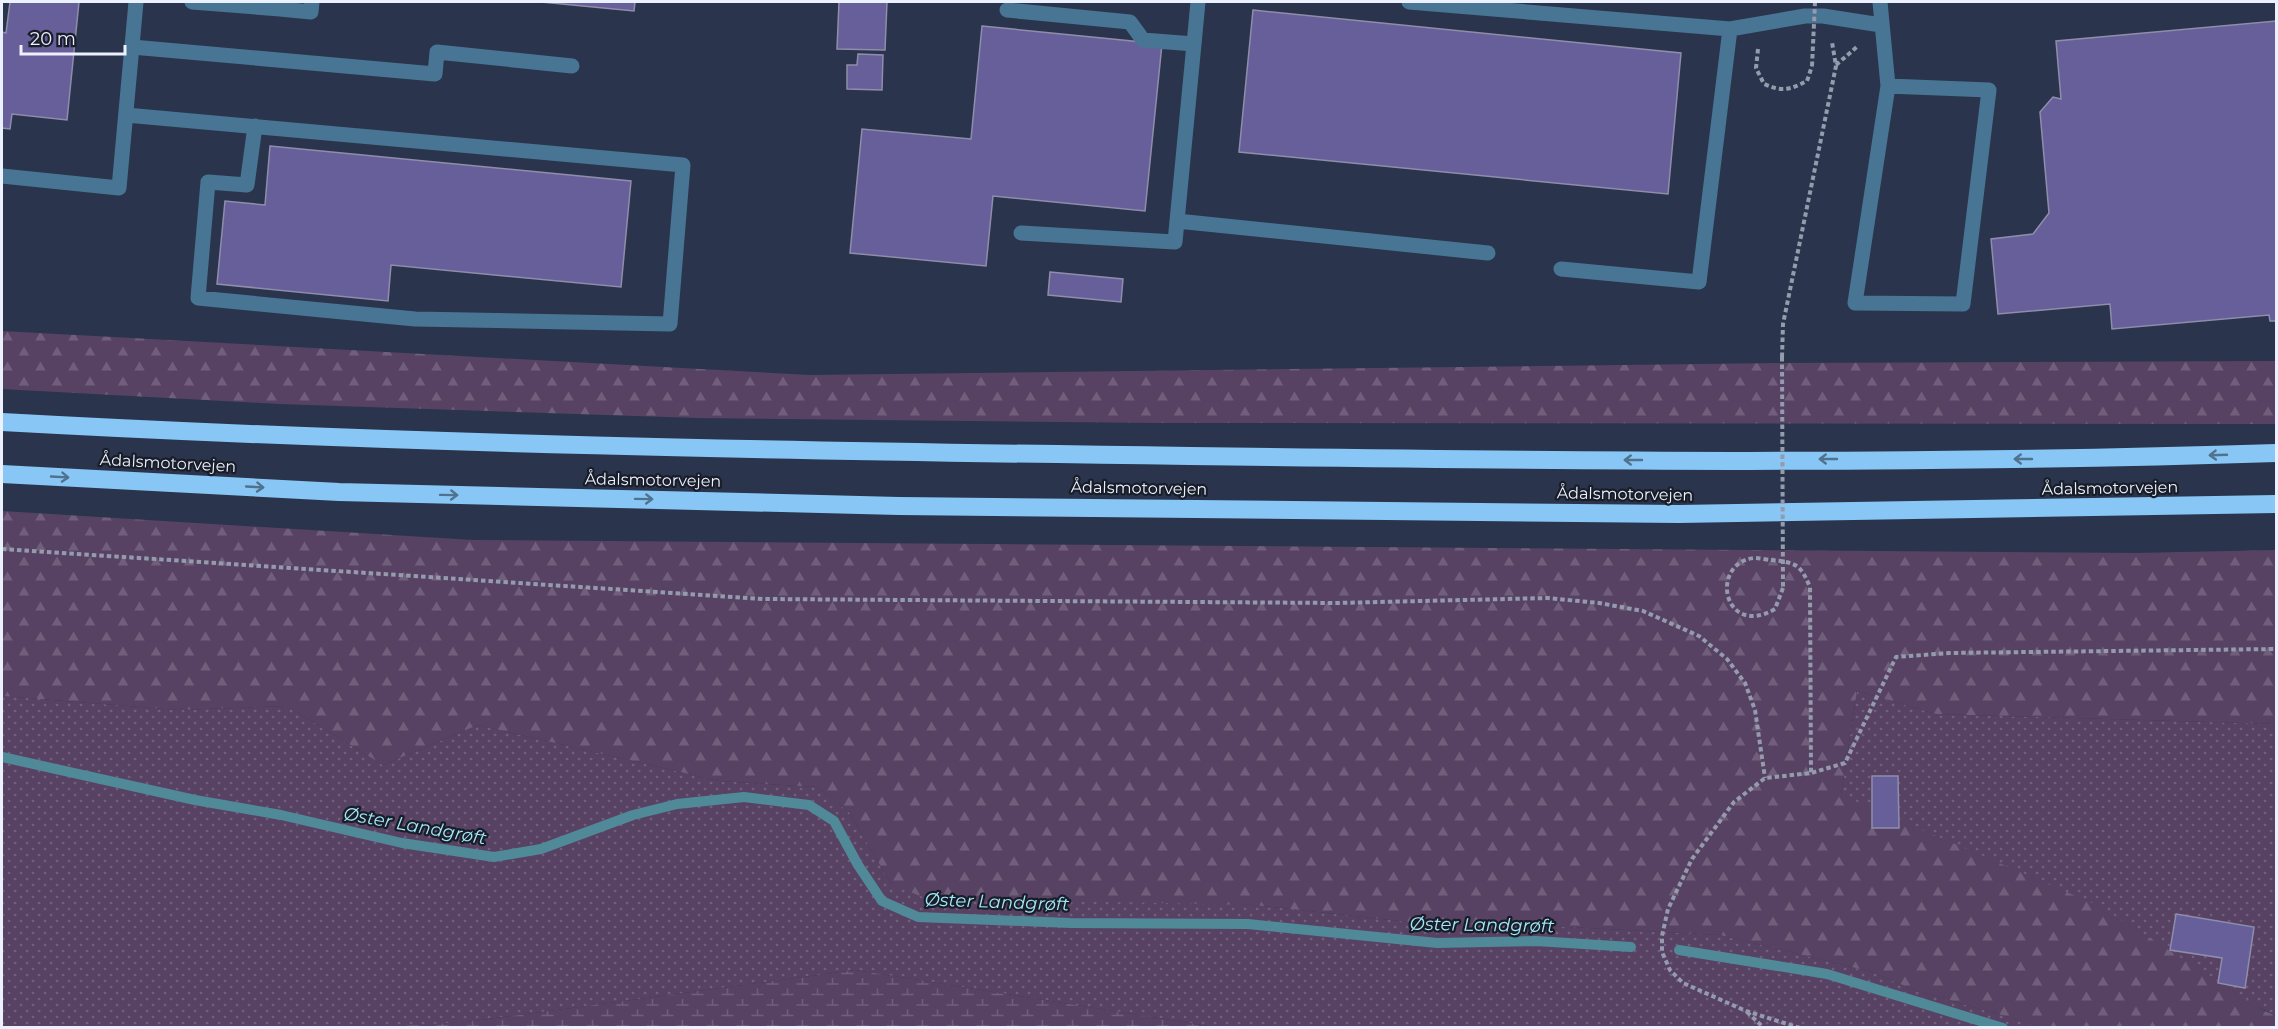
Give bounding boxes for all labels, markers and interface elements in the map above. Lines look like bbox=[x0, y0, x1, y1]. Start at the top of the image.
scale bar bbox=[21, 18, 124, 56]
text: 20 m bbox=[30, 28, 76, 50]
street label: Ådalsmotorvejen bbox=[99, 449, 237, 476]
one-way arrow bbox=[2209, 449, 2229, 460]
one-way arrow bbox=[1819, 453, 1839, 465]
one-way arrow bbox=[2014, 453, 2034, 465]
one-way arrow bbox=[1624, 454, 1644, 466]
street label: Ådalsmotorvejen bbox=[585, 468, 721, 491]
one-way arrow bbox=[49, 472, 69, 483]
street label: Ådalsmotorvejen bbox=[1071, 476, 1207, 499]
street label: Ådalsmotorvejen bbox=[2042, 476, 2178, 499]
one-way arrow bbox=[244, 482, 264, 493]
street label: Ådalsmotorvejen bbox=[1557, 482, 1693, 505]
one-way arrow bbox=[439, 489, 459, 500]
one-way arrow bbox=[634, 494, 654, 505]
water label: Øster Landgrøft bbox=[342, 803, 489, 850]
water label: Øster Landgrøft bbox=[924, 888, 1070, 916]
water label: Øster Landgrøft bbox=[1409, 913, 1555, 937]

